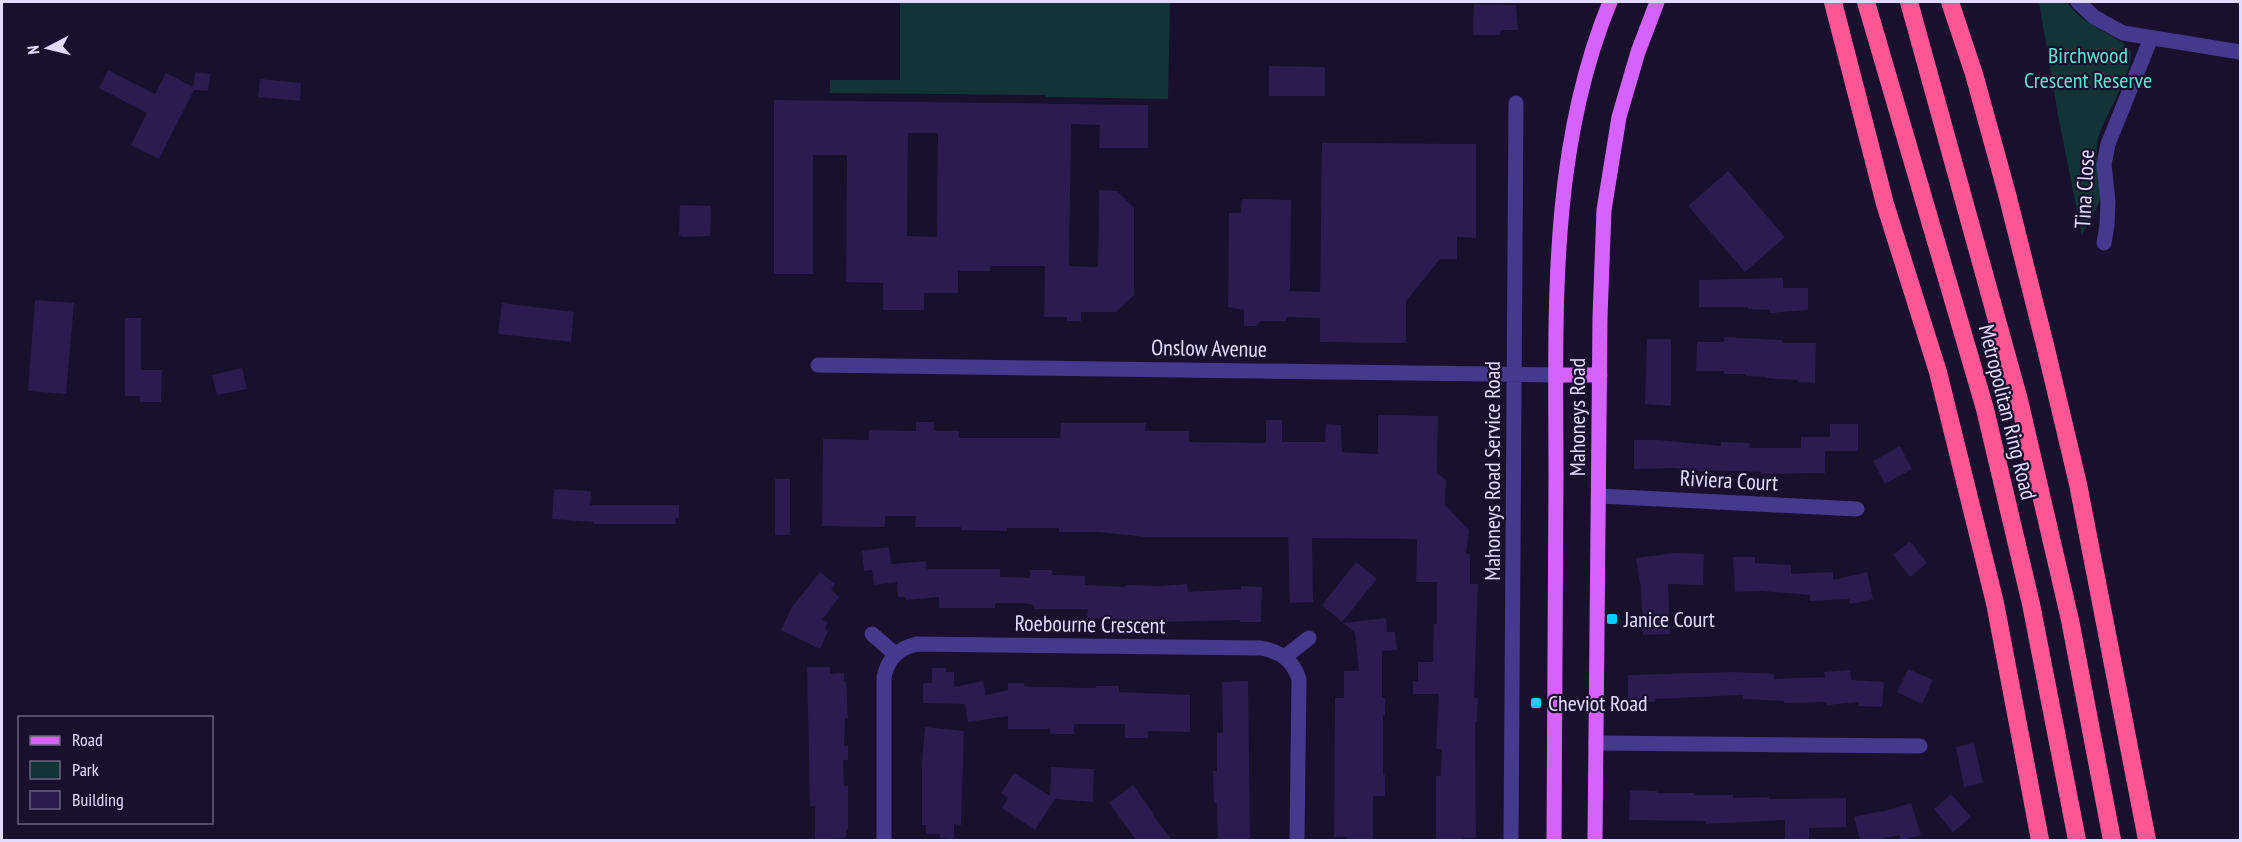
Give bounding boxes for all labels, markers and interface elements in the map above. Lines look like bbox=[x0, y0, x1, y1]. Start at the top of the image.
north arrow bbox=[18, 18, 78, 78]
park label: Birchwood Crescent Reserve bbox=[2024, 41, 2152, 94]
text: N bbox=[23, 44, 44, 55]
street label: Tina Close bbox=[2068, 149, 2100, 229]
street label: Metropolitan Ring Road bbox=[1973, 322, 2043, 502]
street label: Onslow Avenue bbox=[1151, 333, 1267, 363]
street label: Mahoneys Road bbox=[1563, 358, 1591, 476]
street label: Mahoneys Road Service Road bbox=[1478, 361, 1506, 581]
street label: Riviera Court bbox=[1679, 463, 1779, 497]
place label: Janice Court bbox=[1623, 605, 1715, 633]
street label: Roebourne Crescent bbox=[1014, 609, 1166, 639]
marker: Janice Court bbox=[1605, 612, 1619, 626]
place label: Cheviot Road bbox=[1548, 689, 1648, 717]
marker: Cheviot Road bbox=[1529, 696, 1543, 710]
legend bbox=[18, 716, 213, 824]
text: Road bbox=[72, 728, 103, 751]
text: Park bbox=[72, 758, 99, 781]
text: Building bbox=[72, 788, 124, 811]

